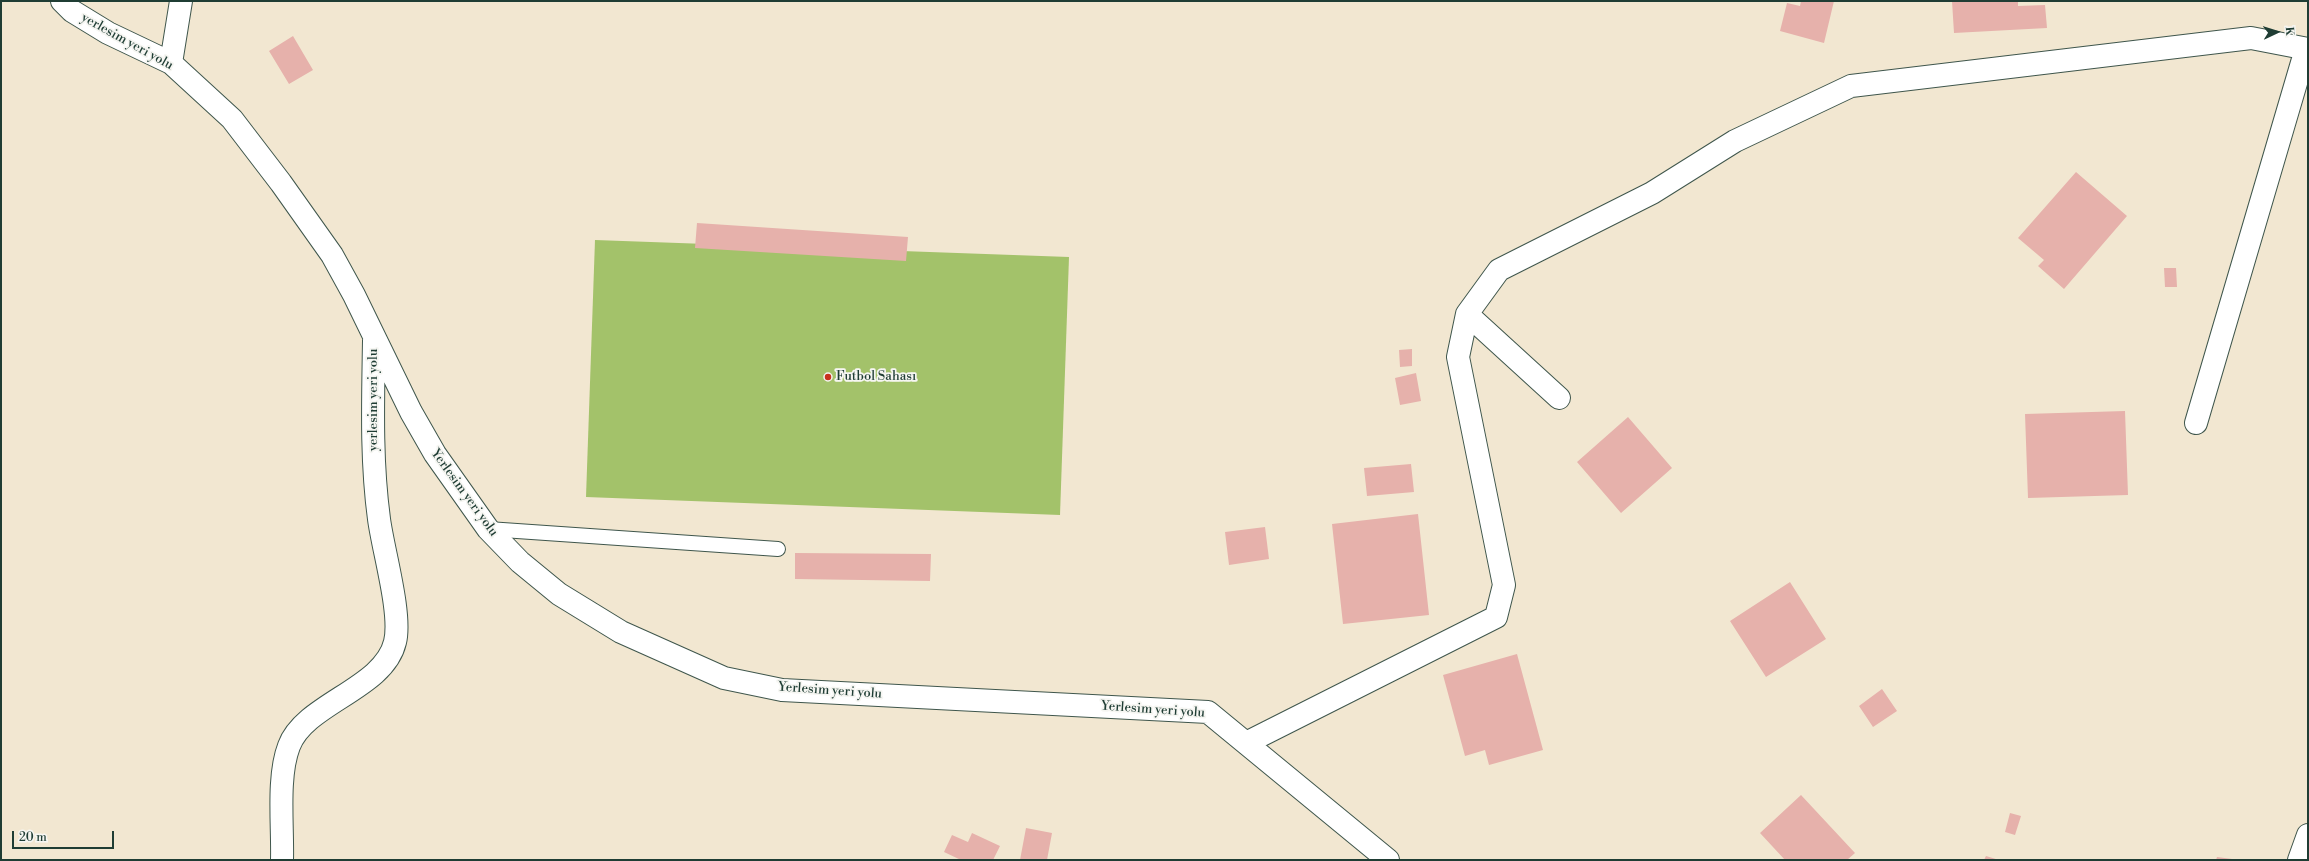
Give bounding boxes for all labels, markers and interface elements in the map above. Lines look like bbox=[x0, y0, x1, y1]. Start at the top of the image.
street label: yerlesim yeri yolu bbox=[78, 10, 176, 74]
north arrow bbox=[2257, 12, 2297, 52]
text: K bbox=[2282, 26, 2296, 36]
street label: yerlesim yeri yolu bbox=[366, 349, 382, 451]
place label: Futbol Sahası bbox=[836, 369, 916, 385]
marker: Futbol Sahası bbox=[823, 372, 833, 382]
street label: Yerlesim yeri yolu bbox=[427, 446, 501, 540]
street label: Yerlesim yeri yolu bbox=[777, 680, 883, 702]
street label: Yerlesim yeri yolu bbox=[1100, 699, 1206, 721]
scale bar bbox=[14, 823, 116, 849]
text: 20 m bbox=[19, 830, 47, 845]

